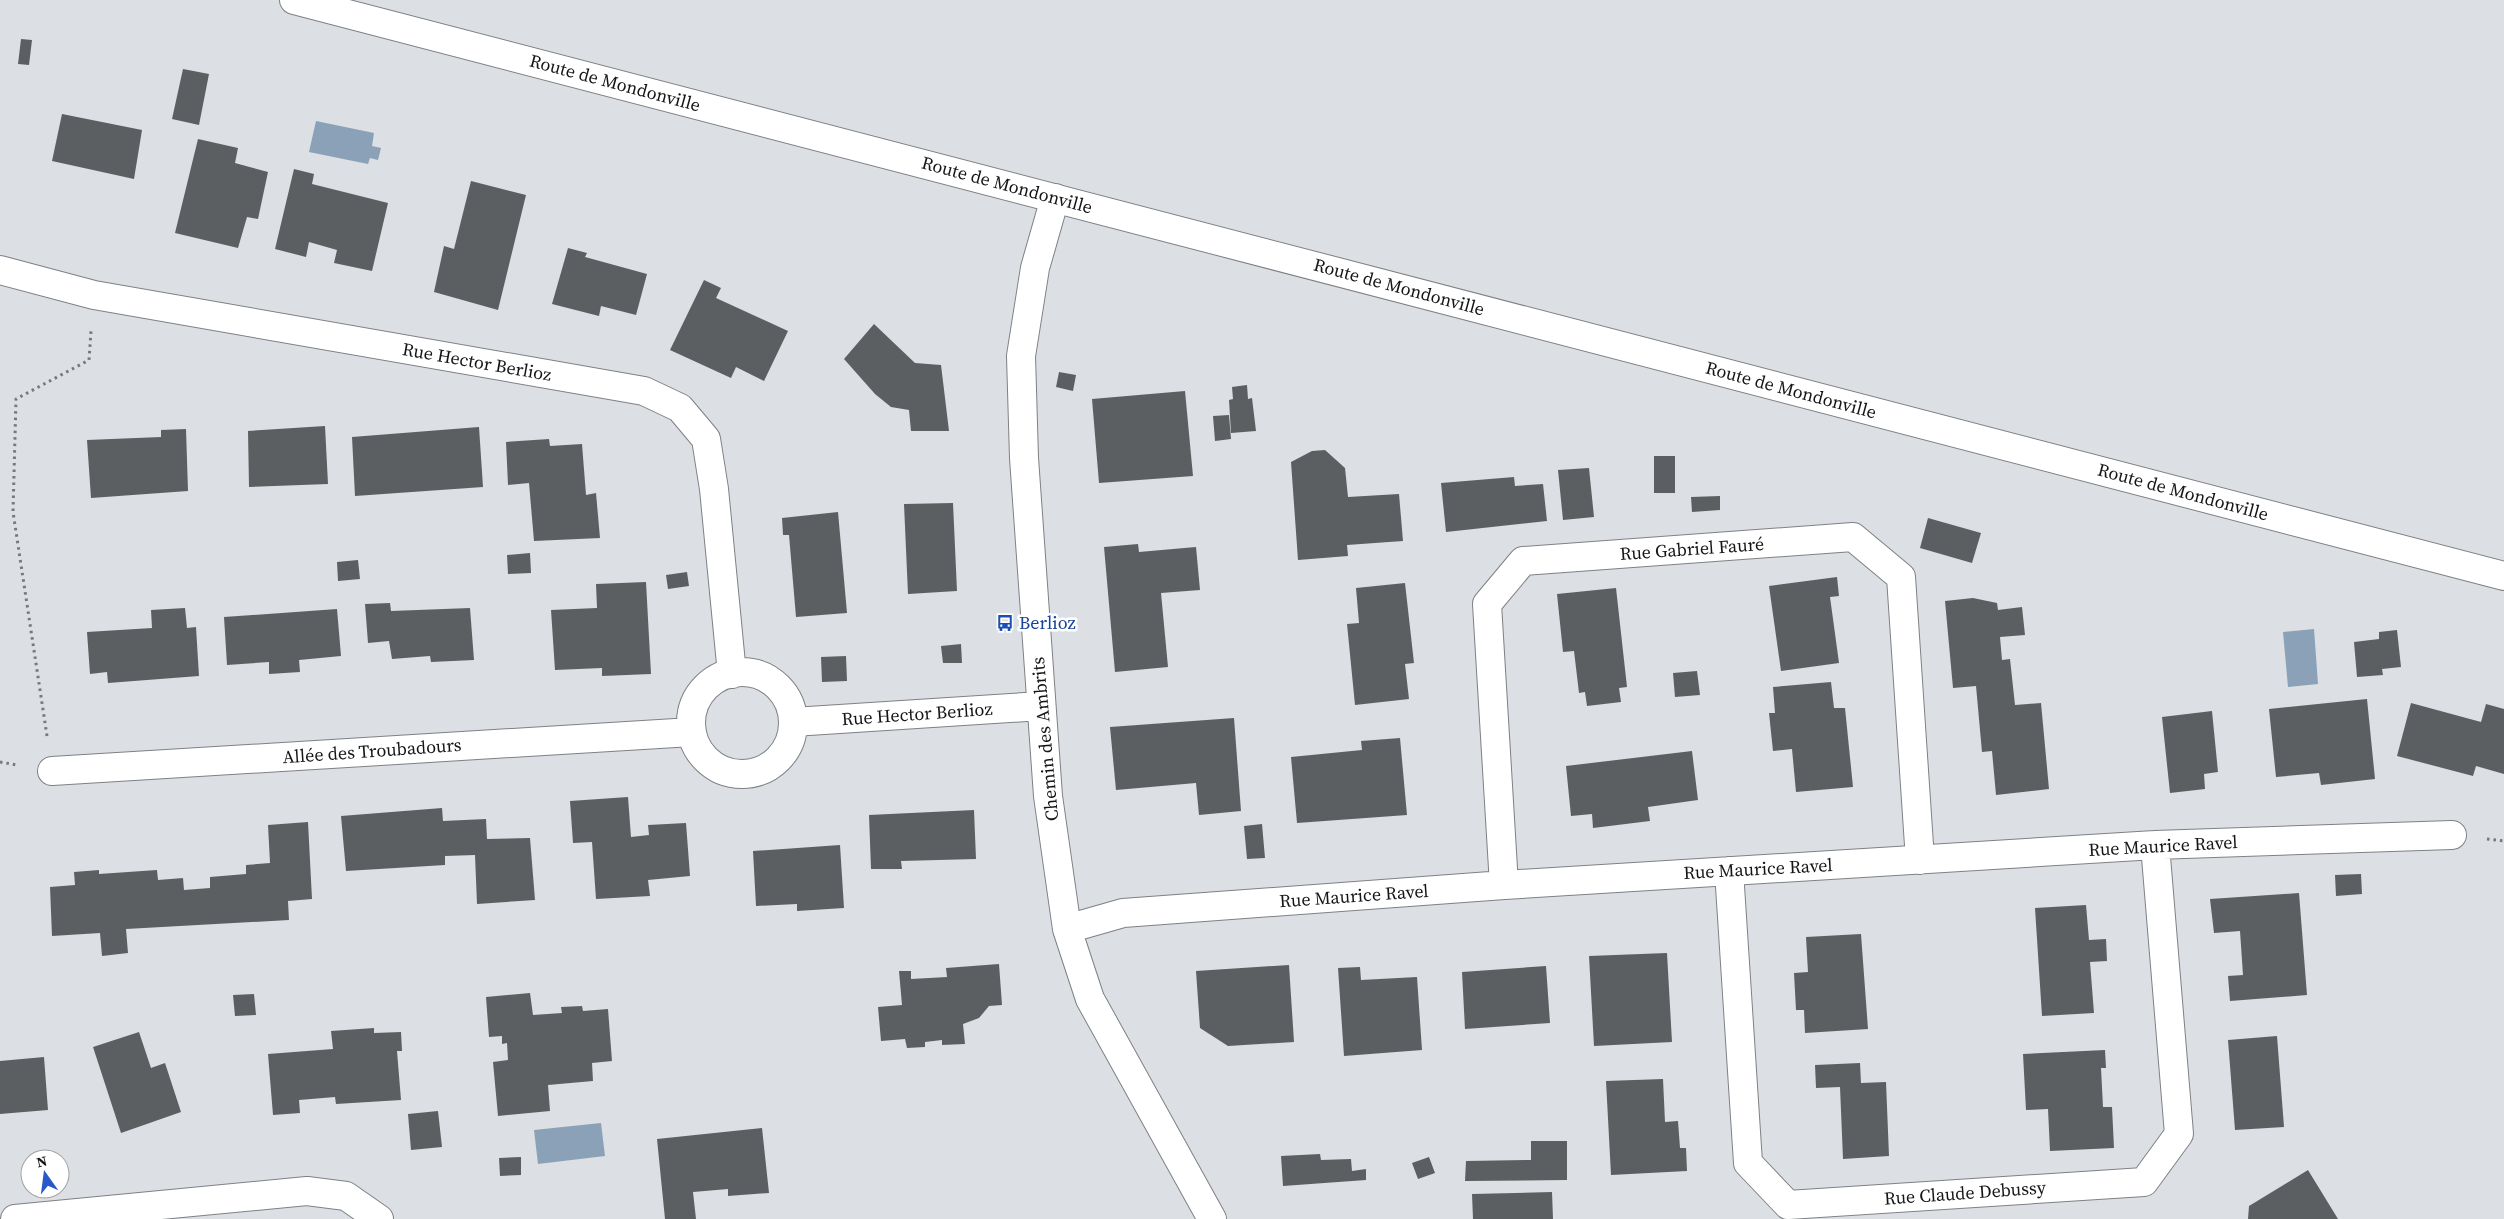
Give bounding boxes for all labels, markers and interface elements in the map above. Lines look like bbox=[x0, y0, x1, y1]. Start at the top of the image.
street label: Route de Mondonville bbox=[527, 48, 703, 117]
street label: Route de Mondonville bbox=[919, 150, 1095, 219]
street label: Route de Mondonville bbox=[1311, 252, 1487, 321]
street label: Rue Hector Berlioz bbox=[400, 336, 554, 387]
street label: Route de Mondonville bbox=[1703, 355, 1879, 424]
street label: Route de Mondonville bbox=[2095, 457, 2271, 526]
street label: Rue Gabriel Fauré bbox=[1619, 531, 1765, 566]
place label: Berlioz bbox=[1019, 610, 1076, 635]
bus stop icon: Berlioz bbox=[995, 613, 1015, 633]
street label: Chemin des Ambrits bbox=[1025, 656, 1064, 822]
street label: Rue Hector Berlioz bbox=[841, 696, 993, 731]
street label: Allée des Troubadours bbox=[282, 732, 463, 769]
street label: Rue Maurice Ravel bbox=[2088, 829, 2238, 862]
street label: Rue Maurice Ravel bbox=[1683, 852, 1833, 885]
street label: Rue Maurice Ravel bbox=[1279, 878, 1429, 913]
north arrow bbox=[20, 1149, 70, 1199]
text: N bbox=[34, 1150, 49, 1172]
street label: Rue Claude Debussy bbox=[1883, 1174, 2047, 1211]

